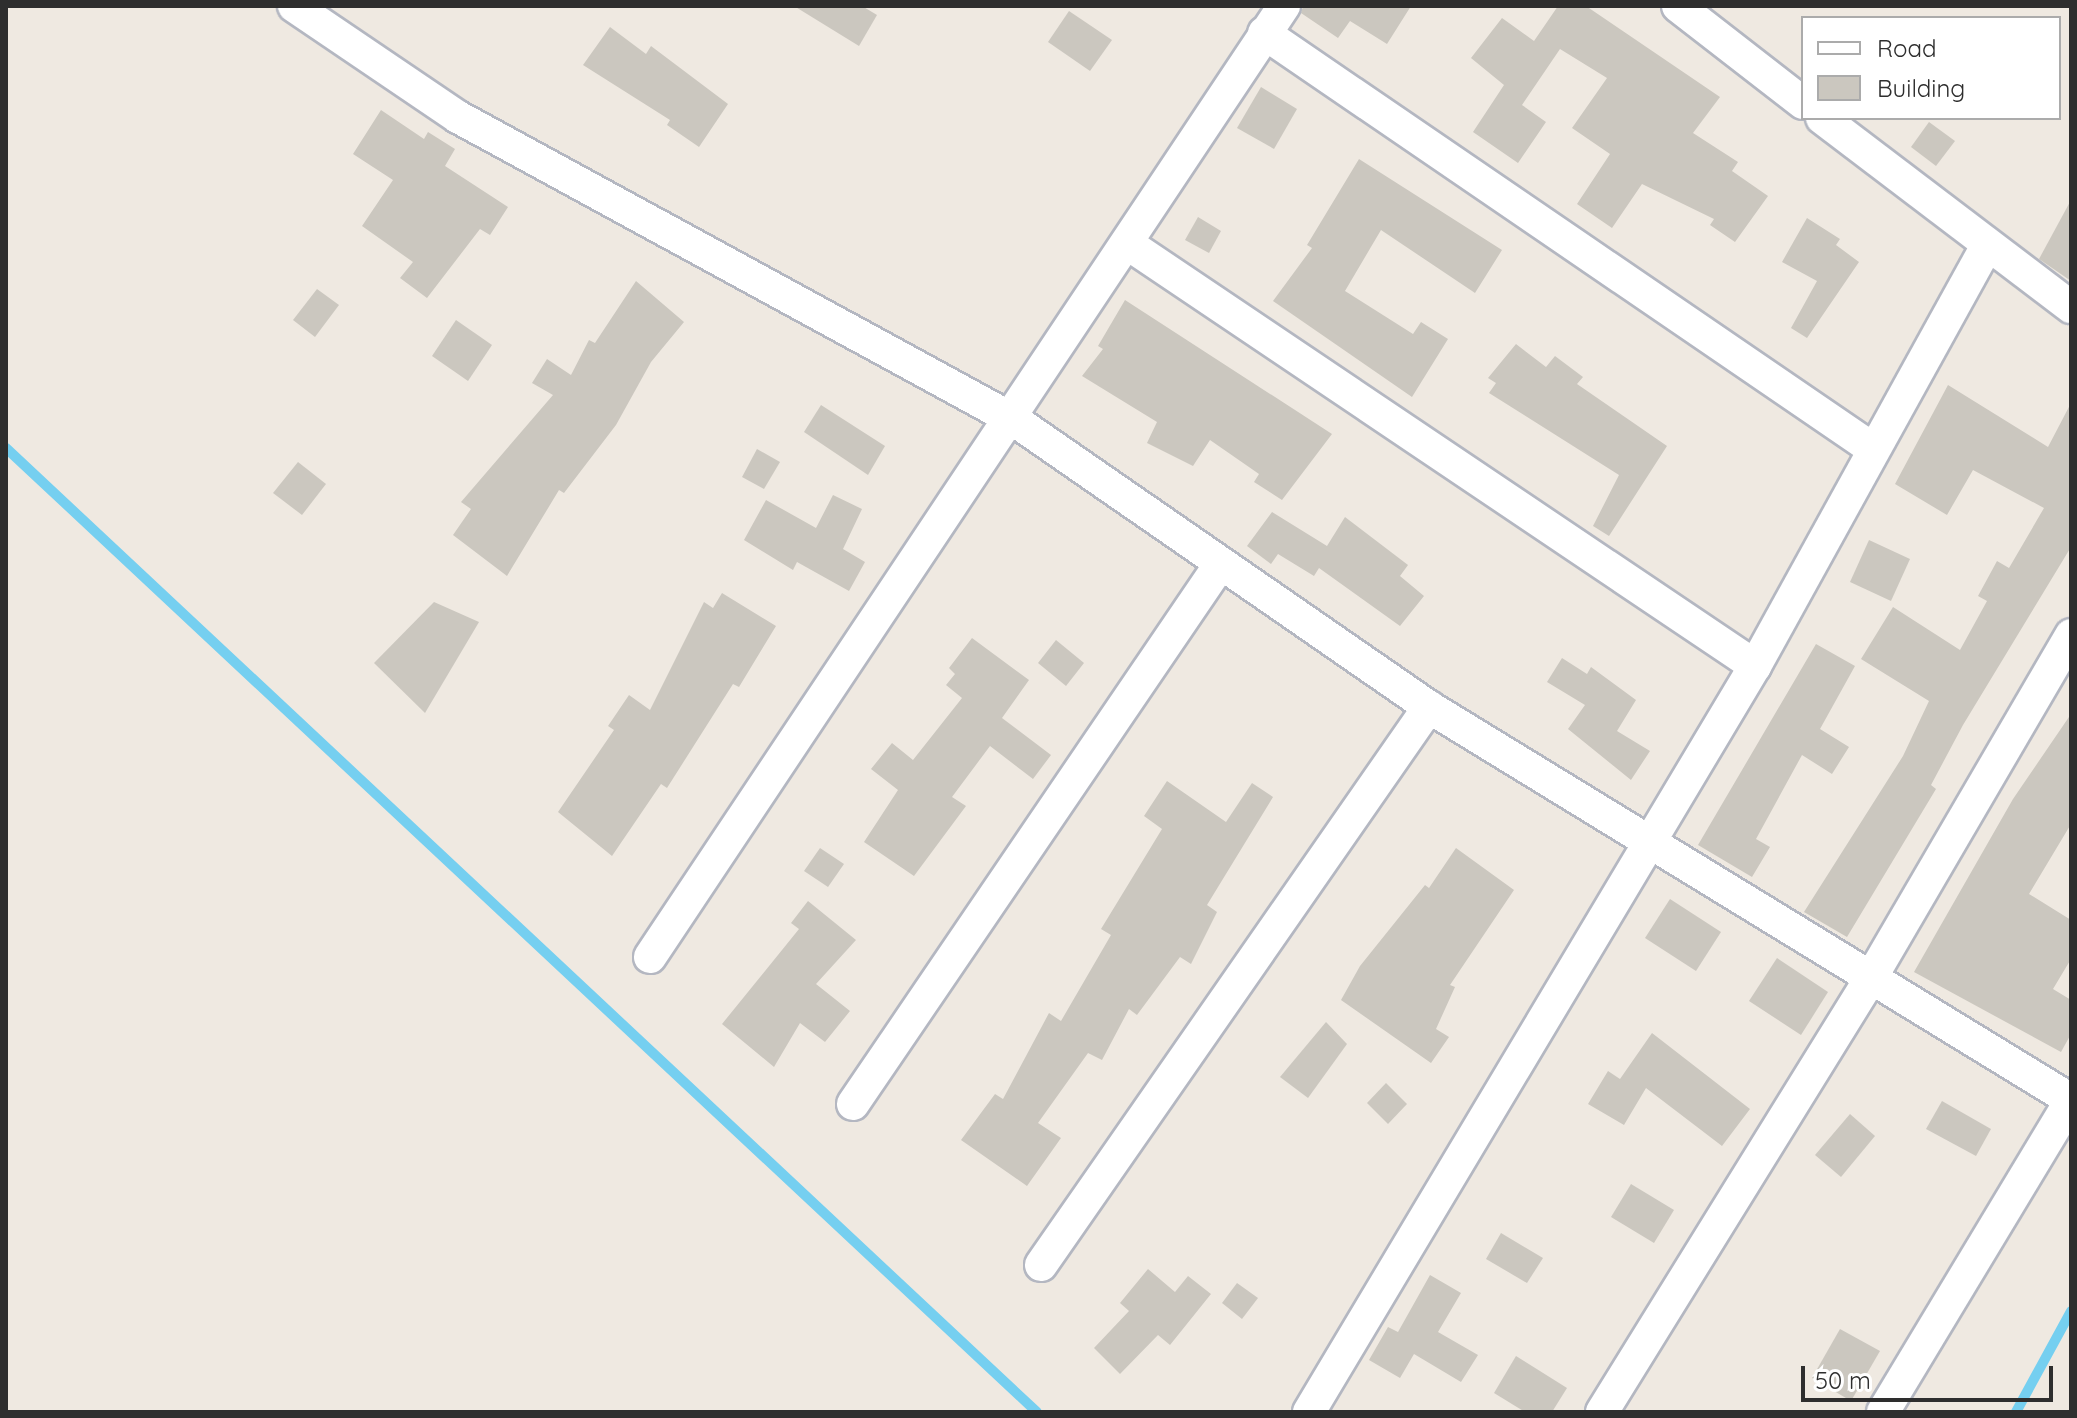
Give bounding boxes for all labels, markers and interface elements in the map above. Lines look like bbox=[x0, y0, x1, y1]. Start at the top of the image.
legend bbox=[1801, 16, 2061, 120]
text: Road bbox=[1877, 33, 1937, 63]
text: Building bbox=[1877, 73, 1965, 103]
scale bar bbox=[1805, 1350, 2057, 1400]
text: 50 m bbox=[1815, 1365, 1871, 1395]

